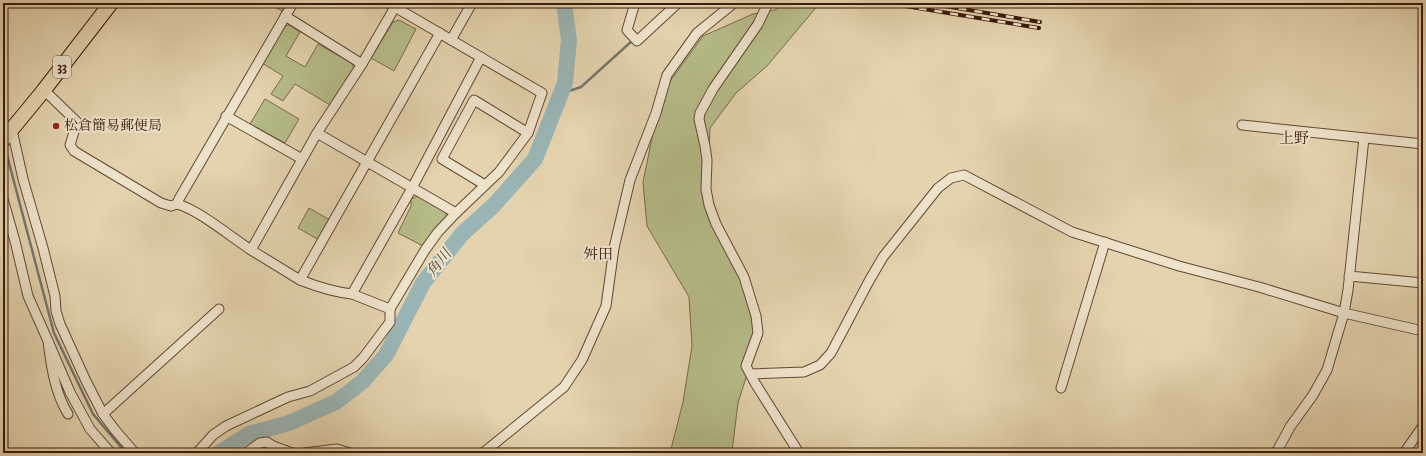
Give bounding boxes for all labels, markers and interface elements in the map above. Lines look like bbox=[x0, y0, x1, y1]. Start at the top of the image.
road number: 33 bbox=[53, 56, 71, 78]
place label: 松倉簡易郵便局 bbox=[64, 117, 162, 135]
marker: 松倉簡易郵便局 bbox=[51, 121, 61, 131]
district label: 上野 bbox=[1279, 129, 1309, 148]
water label: 角川 bbox=[422, 244, 457, 281]
district label: 舛田 bbox=[583, 245, 613, 264]

